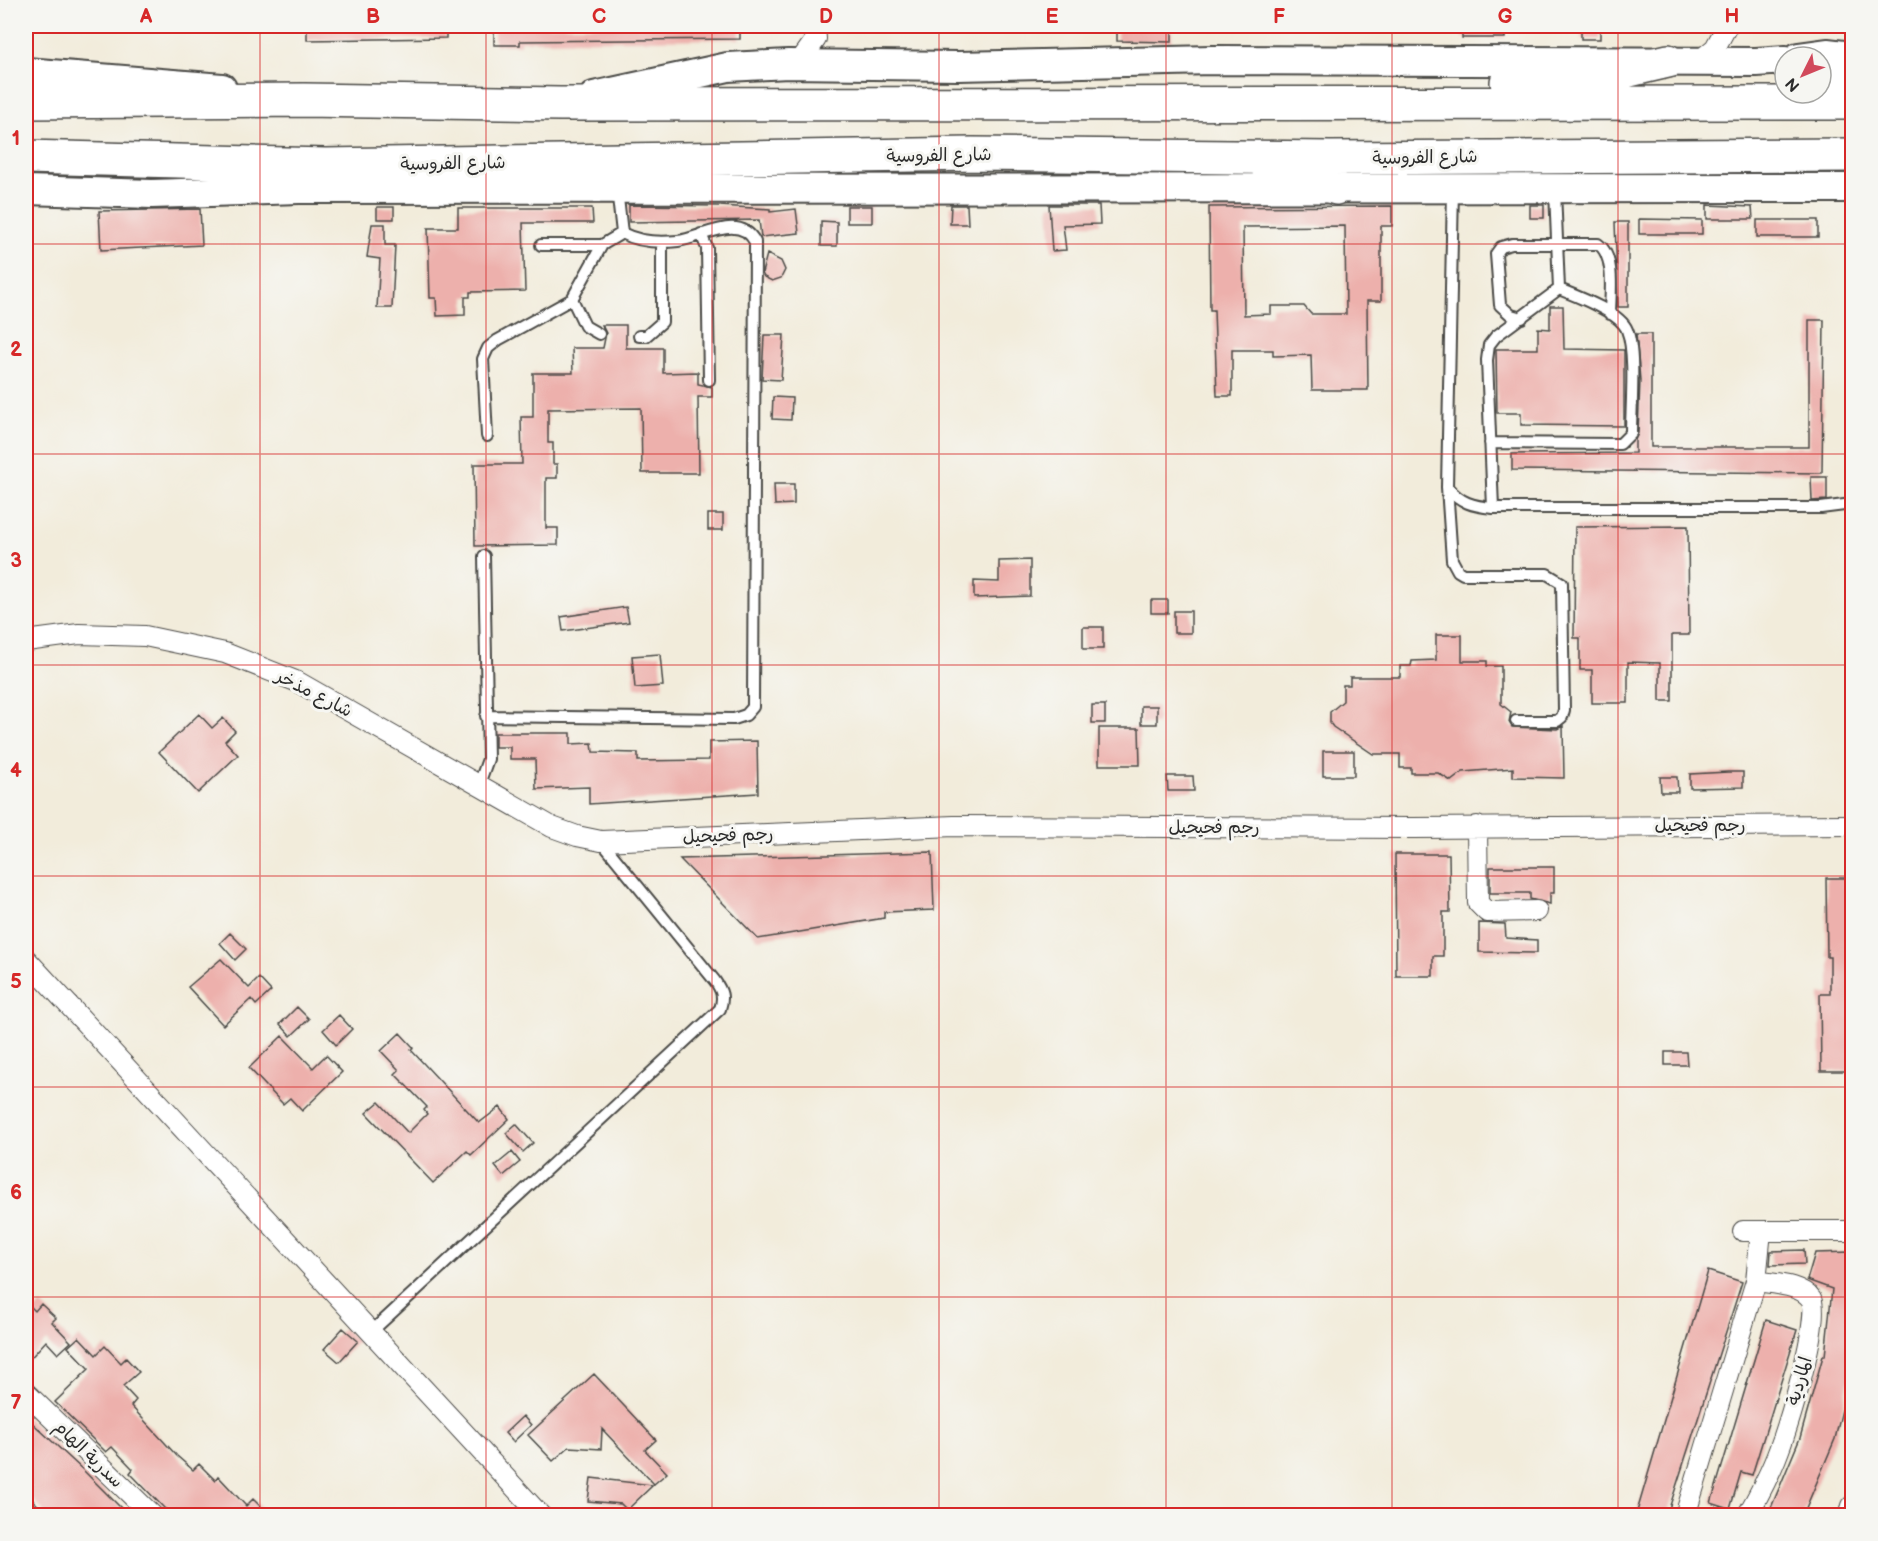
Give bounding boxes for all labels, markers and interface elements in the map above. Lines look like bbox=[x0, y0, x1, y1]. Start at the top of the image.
text: A bbox=[139, 5, 153, 29]
text: B bbox=[366, 5, 380, 29]
text: C bbox=[592, 5, 606, 29]
text: D bbox=[819, 5, 833, 29]
text: E bbox=[1046, 5, 1059, 29]
text: F bbox=[1273, 5, 1285, 29]
text: G bbox=[1498, 5, 1513, 29]
text: H bbox=[1725, 5, 1739, 29]
north arrow bbox=[1773, 45, 1833, 105]
text: N bbox=[1782, 73, 1804, 95]
text: 1 bbox=[12, 127, 20, 151]
street label: شارع الفروسية bbox=[886, 144, 992, 168]
street label: شارع الفروسية bbox=[1372, 146, 1478, 170]
street label: شارع الفروسية bbox=[400, 152, 506, 176]
text: 2 bbox=[10, 338, 22, 362]
text: 3 bbox=[10, 549, 22, 573]
street label: شارع مذخر bbox=[270, 664, 356, 723]
text: 4 bbox=[10, 759, 22, 783]
street label: رجم فحيحيل bbox=[1654, 815, 1746, 839]
street label: رجم فحيحيل bbox=[1168, 817, 1260, 841]
street label: رجم فحيحيل bbox=[682, 823, 774, 851]
text: 5 bbox=[10, 970, 22, 994]
text: 6 bbox=[10, 1181, 22, 1205]
street label: الماردية bbox=[1783, 1354, 1816, 1408]
text: 7 bbox=[10, 1391, 22, 1415]
street label: سدرية الهام bbox=[48, 1416, 128, 1495]

